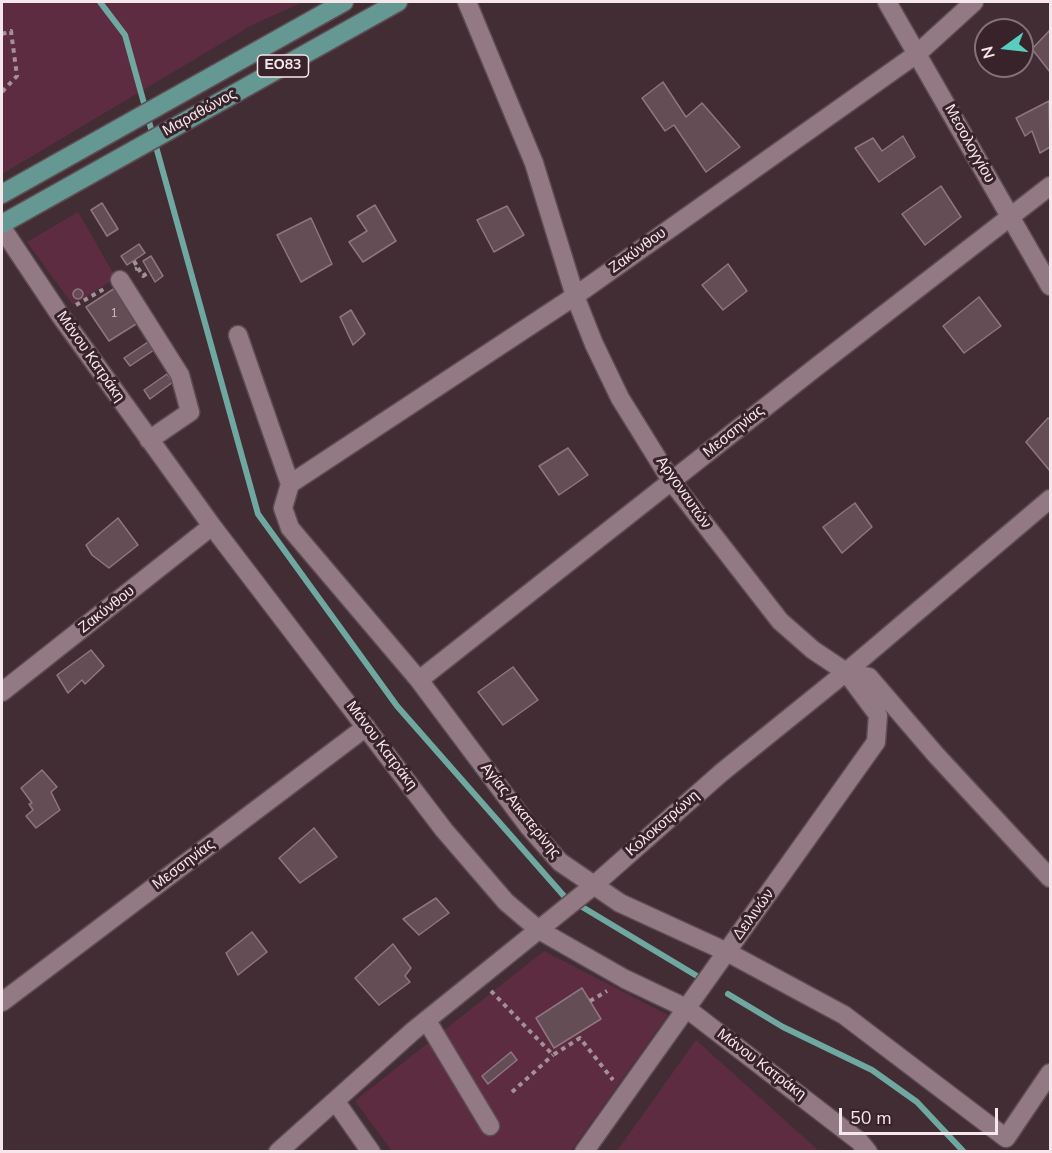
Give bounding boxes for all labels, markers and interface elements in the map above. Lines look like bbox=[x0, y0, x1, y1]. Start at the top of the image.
north arrow bbox=[974, 18, 1034, 78]
text: N bbox=[976, 44, 1001, 61]
road number: ΕΟ83 bbox=[258, 55, 308, 77]
street label: Μαραθώνος bbox=[160, 85, 240, 141]
street label: Μεσολογγίου bbox=[940, 102, 998, 186]
street label: Ζακύνθου bbox=[606, 224, 670, 278]
house number: 1 bbox=[110, 307, 118, 321]
street label: Μάνου Κατράκη bbox=[52, 308, 128, 406]
street label: Μεσσηνίας bbox=[700, 402, 768, 462]
street label: Αργοναυτών bbox=[652, 454, 714, 532]
street label: Ζακύνθου bbox=[75, 583, 139, 637]
street label: Μάνου Κατράκη bbox=[342, 698, 420, 794]
street label: Αγίας Αικατερίνης bbox=[476, 760, 564, 862]
street label: Κολοκοτρώνη bbox=[623, 787, 703, 861]
street label: Μεσσηνίας bbox=[150, 836, 218, 894]
street label: Δειλινών bbox=[730, 886, 778, 944]
street label: Μάνου Κατράκη bbox=[713, 1026, 809, 1104]
scale bar bbox=[842, 1096, 1001, 1134]
text: 50 m bbox=[850, 1106, 892, 1130]

